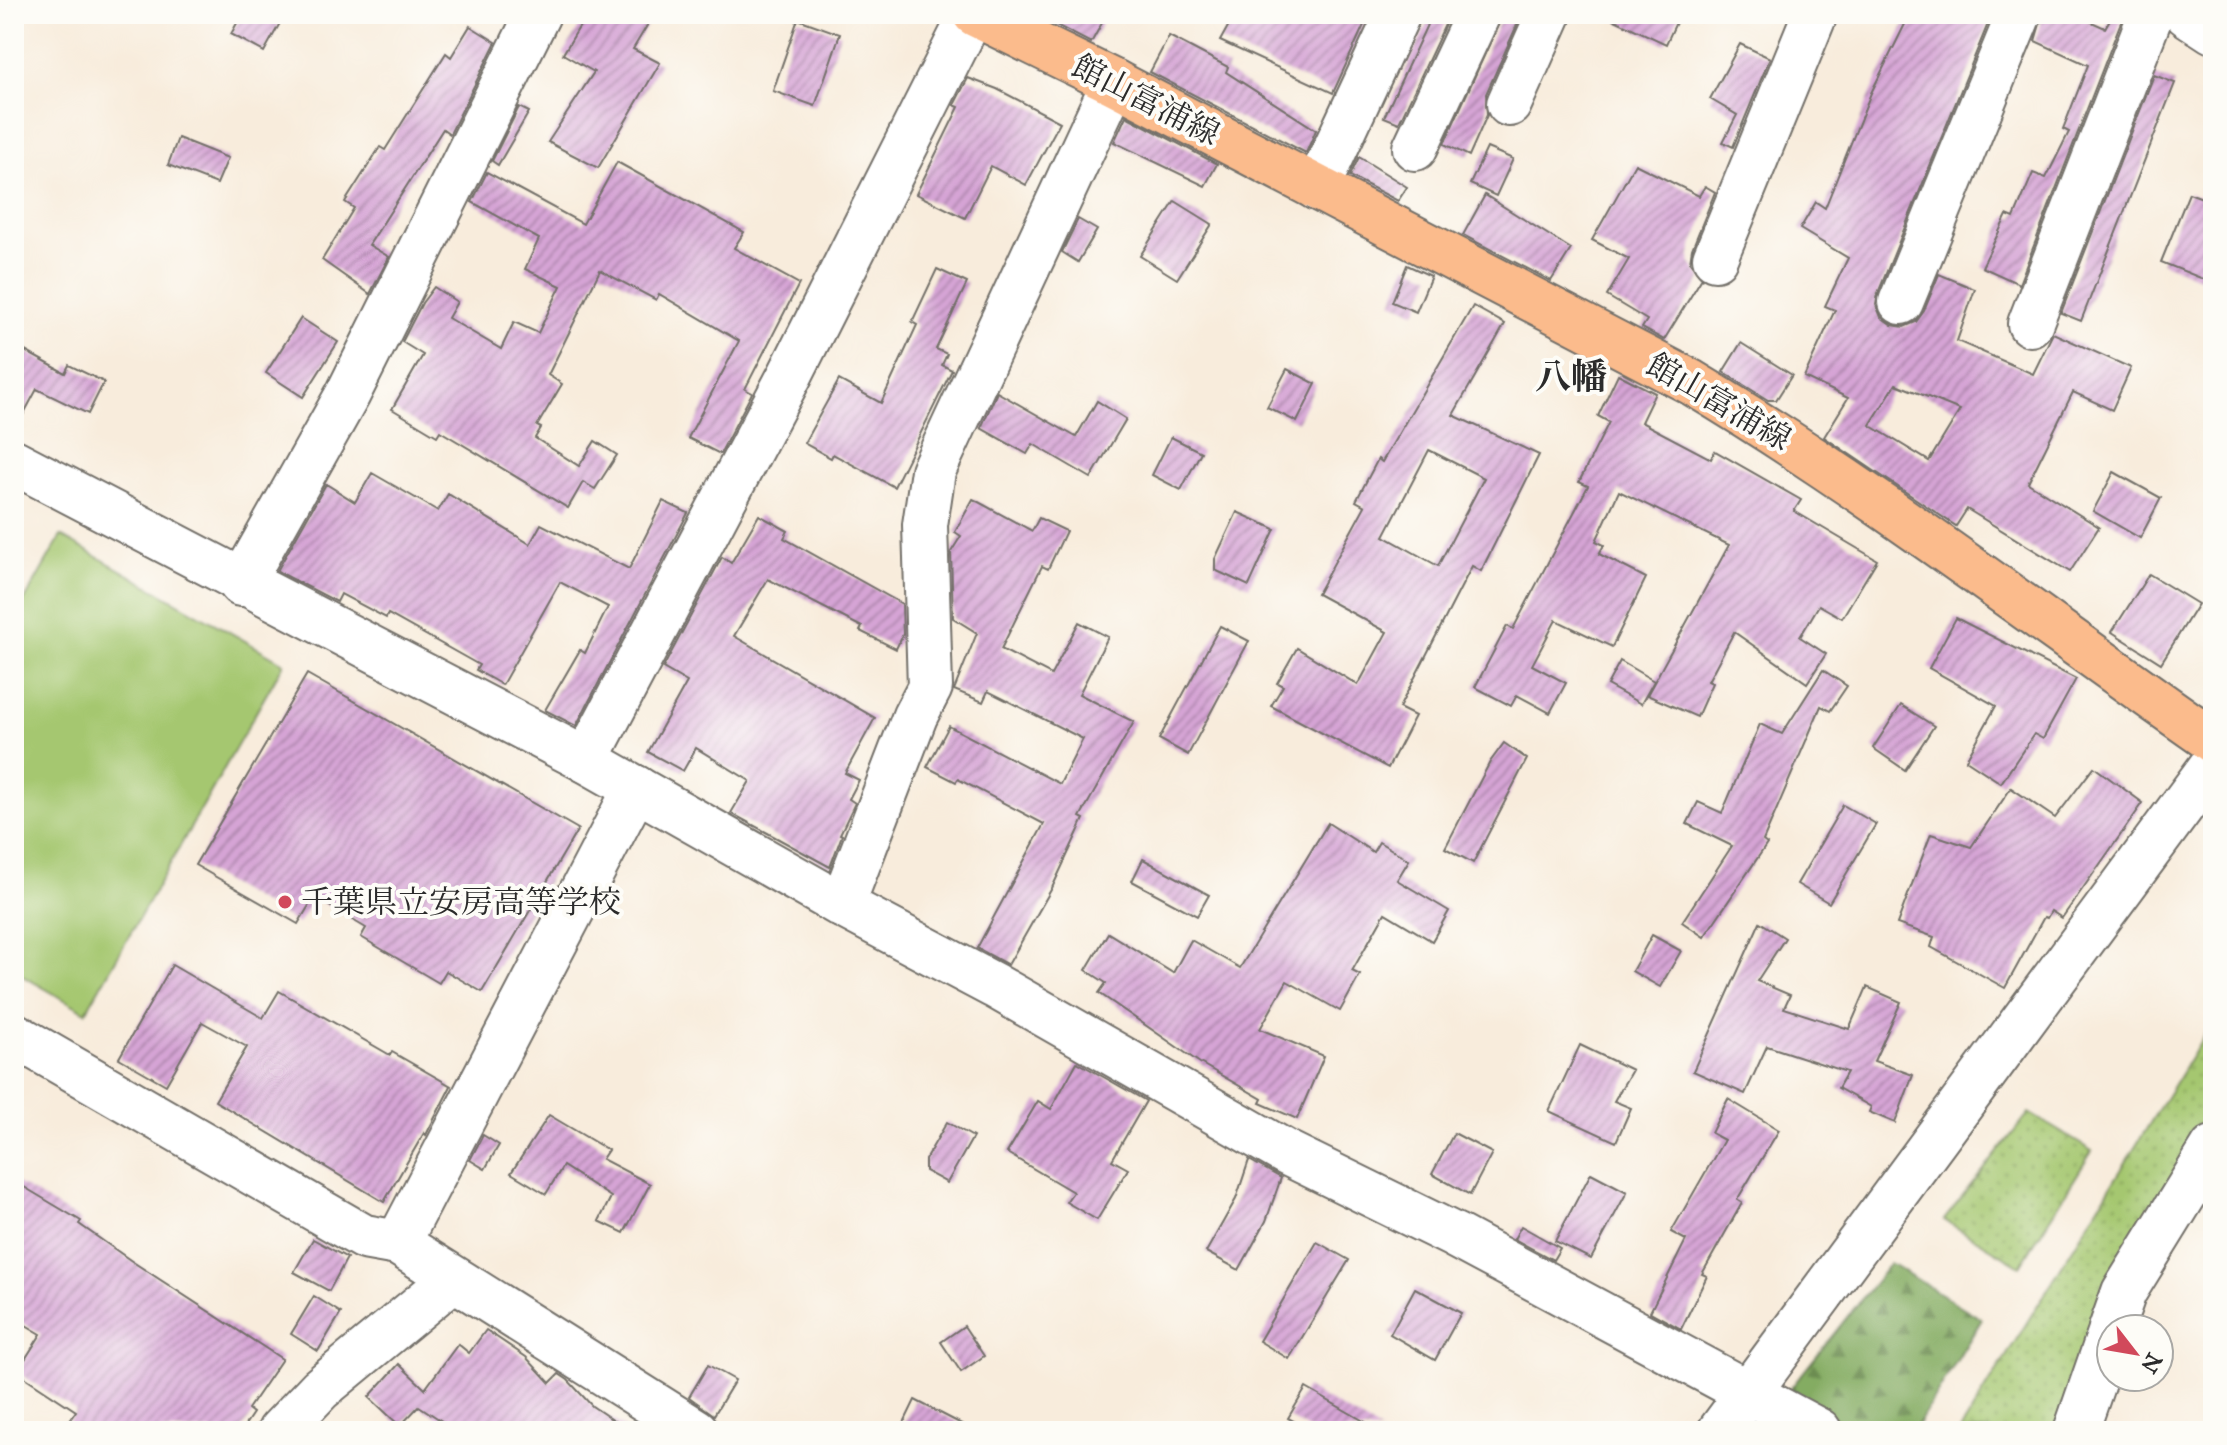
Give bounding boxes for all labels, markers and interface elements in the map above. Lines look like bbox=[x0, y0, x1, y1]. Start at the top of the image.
street label: 館山富浦線 bbox=[1066, 46, 1226, 154]
street label: 館山富浦線 bbox=[1640, 345, 1798, 459]
district label: 八幡 bbox=[1535, 355, 1607, 399]
place label: 千葉県立安房高等学校 bbox=[301, 883, 621, 922]
marker: 千葉県立安房高等学校 bbox=[276, 893, 294, 911]
north arrow bbox=[2095, 1313, 2175, 1393]
text: N bbox=[2135, 1348, 2168, 1378]

